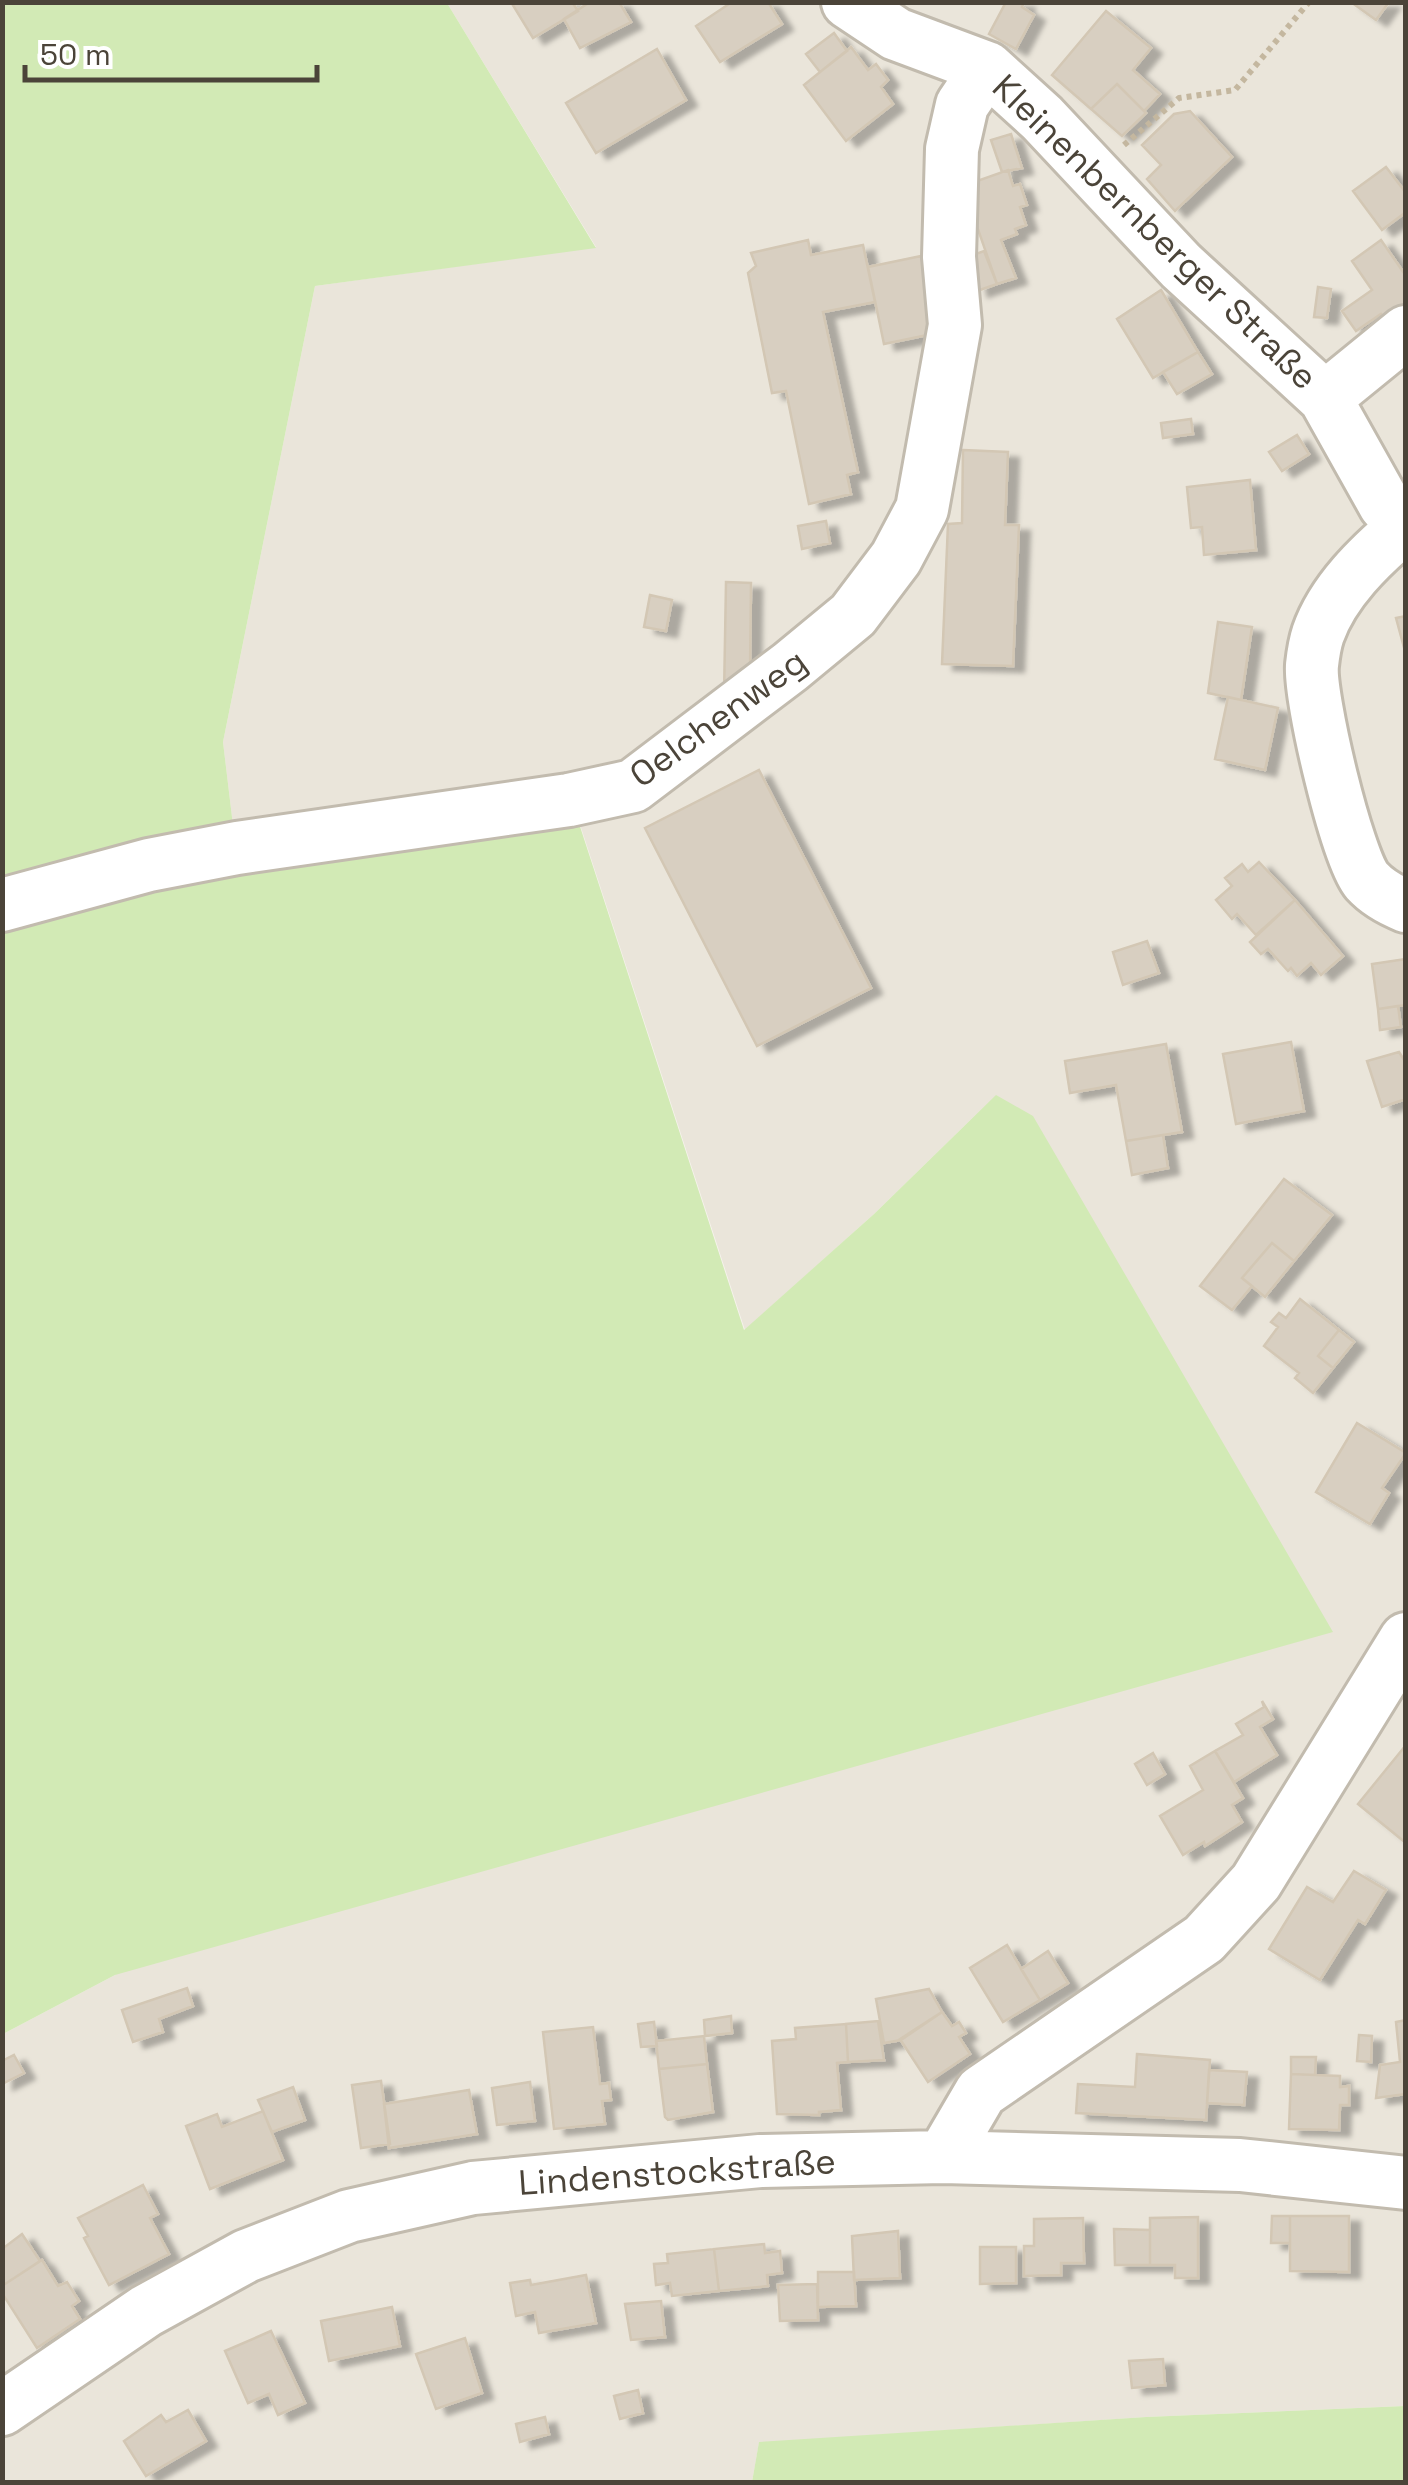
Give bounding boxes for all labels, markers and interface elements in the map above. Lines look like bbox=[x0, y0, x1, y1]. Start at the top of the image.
scale bar bbox=[25, 20, 318, 82]
text: 50 m bbox=[40, 35, 111, 74]
street label: Kleinenbernberger Straße bbox=[983, 65, 1327, 399]
street label: Oelchenweg bbox=[621, 639, 815, 797]
street label: Lindenstockstraße bbox=[517, 2139, 837, 2205]

